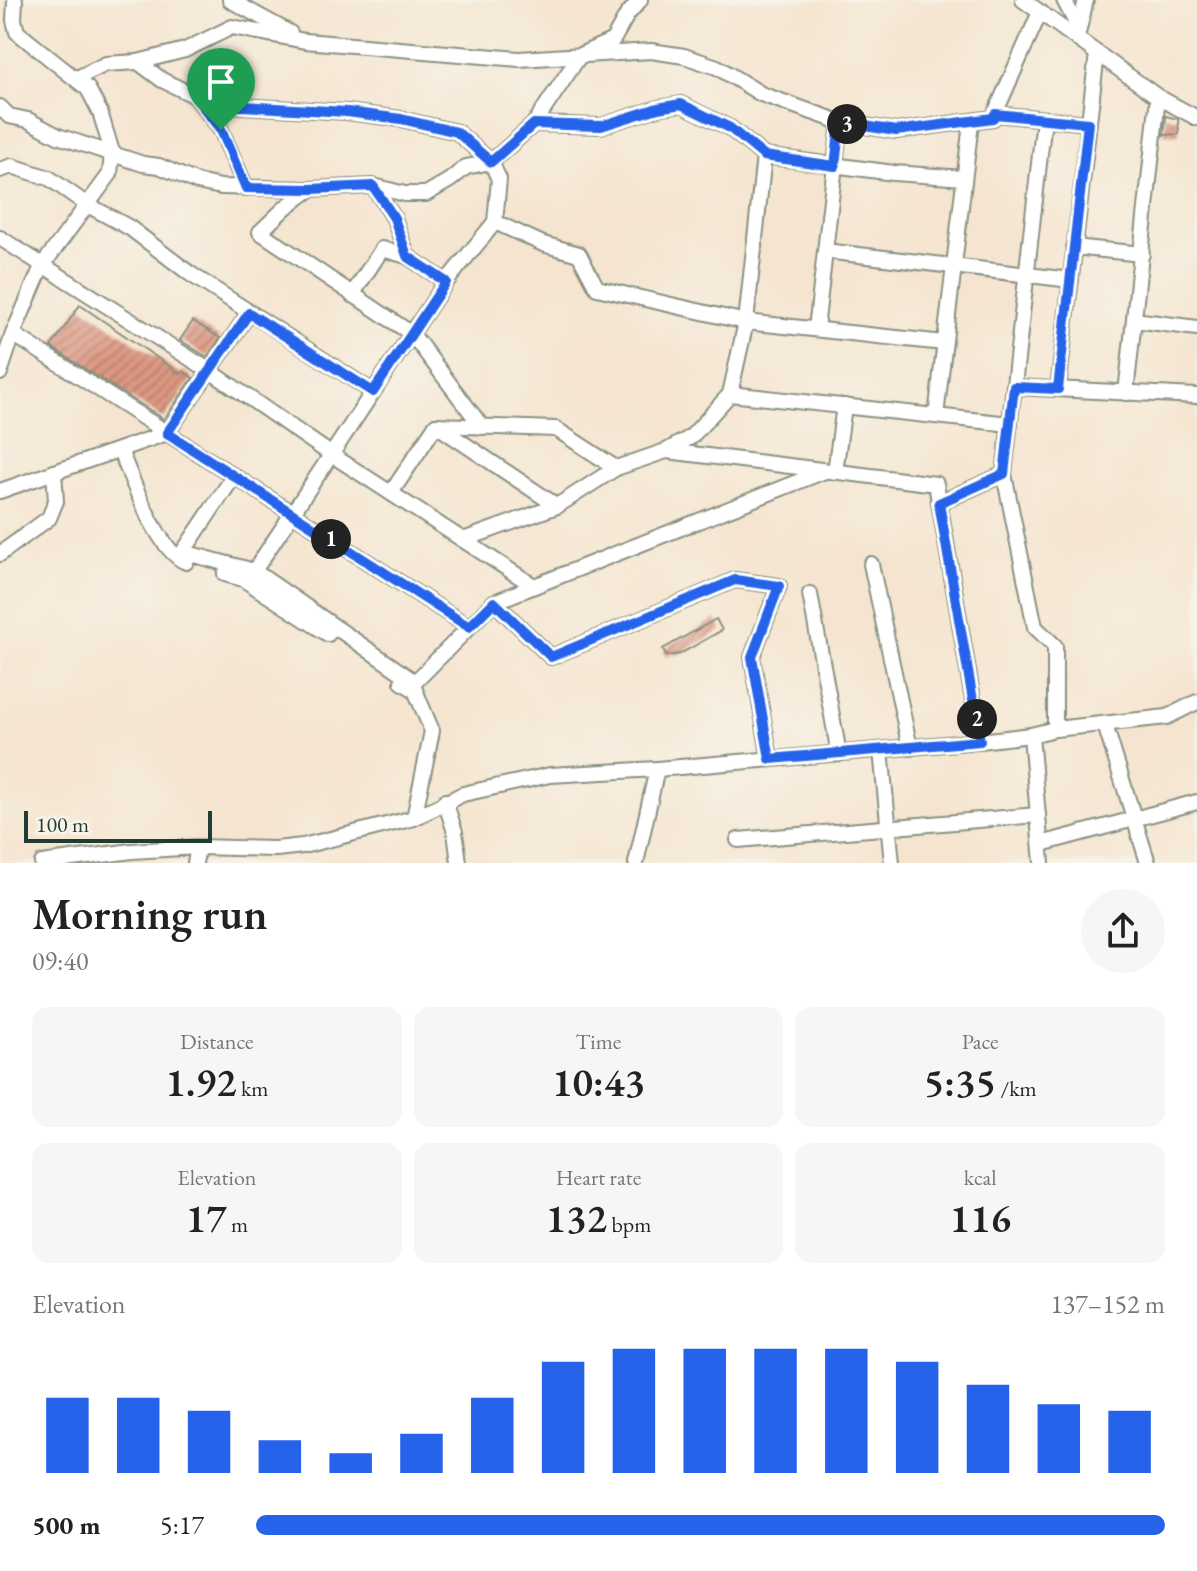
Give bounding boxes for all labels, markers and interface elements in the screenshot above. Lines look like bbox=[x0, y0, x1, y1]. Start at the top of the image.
pin bbox=[187, 48, 255, 130]
icon: arrive bbox=[199, 60, 243, 104]
pin: 3 bbox=[827, 104, 867, 144]
text: 3 bbox=[841, 109, 853, 138]
pin: 1 bbox=[311, 519, 351, 559]
text: 1 bbox=[325, 524, 337, 553]
pin: 2 bbox=[957, 699, 997, 739]
text: 2 bbox=[971, 704, 983, 733]
scale bar bbox=[24, 807, 212, 843]
text: 100 m bbox=[36, 810, 89, 839]
text: Morning run bbox=[32, 885, 268, 942]
button: share bbox=[1081, 889, 1165, 973]
text: 09:40 bbox=[32, 944, 88, 978]
text: Distance bbox=[180, 1027, 254, 1056]
text: Time bbox=[576, 1027, 621, 1056]
text: Pace bbox=[962, 1027, 999, 1056]
text: 1.92 bbox=[165, 1056, 237, 1108]
text: 10:43 bbox=[552, 1056, 645, 1108]
text: 5:35 bbox=[924, 1056, 996, 1108]
text: km bbox=[237, 1074, 268, 1103]
text: /km bbox=[996, 1074, 1037, 1103]
text: Elevation bbox=[177, 1163, 256, 1192]
text: Heart rate bbox=[556, 1163, 641, 1192]
text: kcal bbox=[964, 1163, 997, 1192]
text: 17 bbox=[186, 1192, 227, 1244]
text: 132 bbox=[546, 1192, 607, 1244]
text: 116 bbox=[949, 1192, 1011, 1244]
text: m bbox=[227, 1210, 248, 1239]
text: bpm bbox=[607, 1210, 651, 1239]
text: Elevation bbox=[32, 1287, 126, 1321]
text: 137–152 m bbox=[1050, 1287, 1165, 1321]
text: 500 m bbox=[32, 1508, 100, 1542]
text: 5:17 bbox=[160, 1508, 204, 1542]

